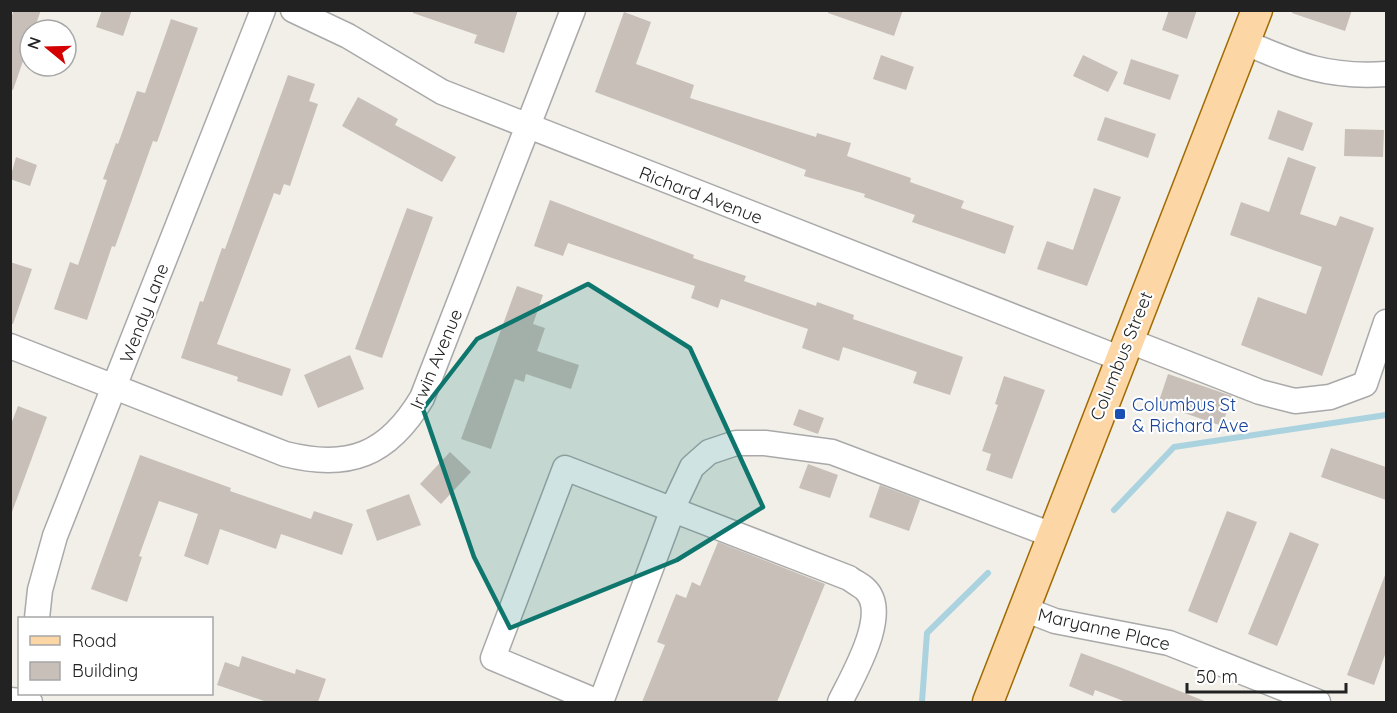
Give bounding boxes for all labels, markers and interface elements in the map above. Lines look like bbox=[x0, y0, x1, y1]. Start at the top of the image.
north arrow bbox=[18, 18, 78, 78]
text: N bbox=[22, 34, 45, 52]
street label: Richard Avenue bbox=[636, 161, 766, 229]
street label: Wendy Lane bbox=[114, 260, 174, 366]
street label: Columbus Street bbox=[1085, 288, 1157, 424]
street label: Irwin Avenue bbox=[405, 305, 467, 413]
place label: Columbus St & Richard Ave bbox=[1132, 393, 1249, 437]
marker: Columbus St & Richard Ave bbox=[1113, 407, 1127, 421]
street label: Maryanne Place bbox=[1036, 603, 1172, 655]
legend bbox=[18, 617, 213, 695]
text: Road bbox=[72, 629, 117, 652]
scale bar bbox=[1187, 656, 1346, 694]
text: Building bbox=[72, 659, 138, 682]
text: 50 m bbox=[1196, 665, 1238, 688]

